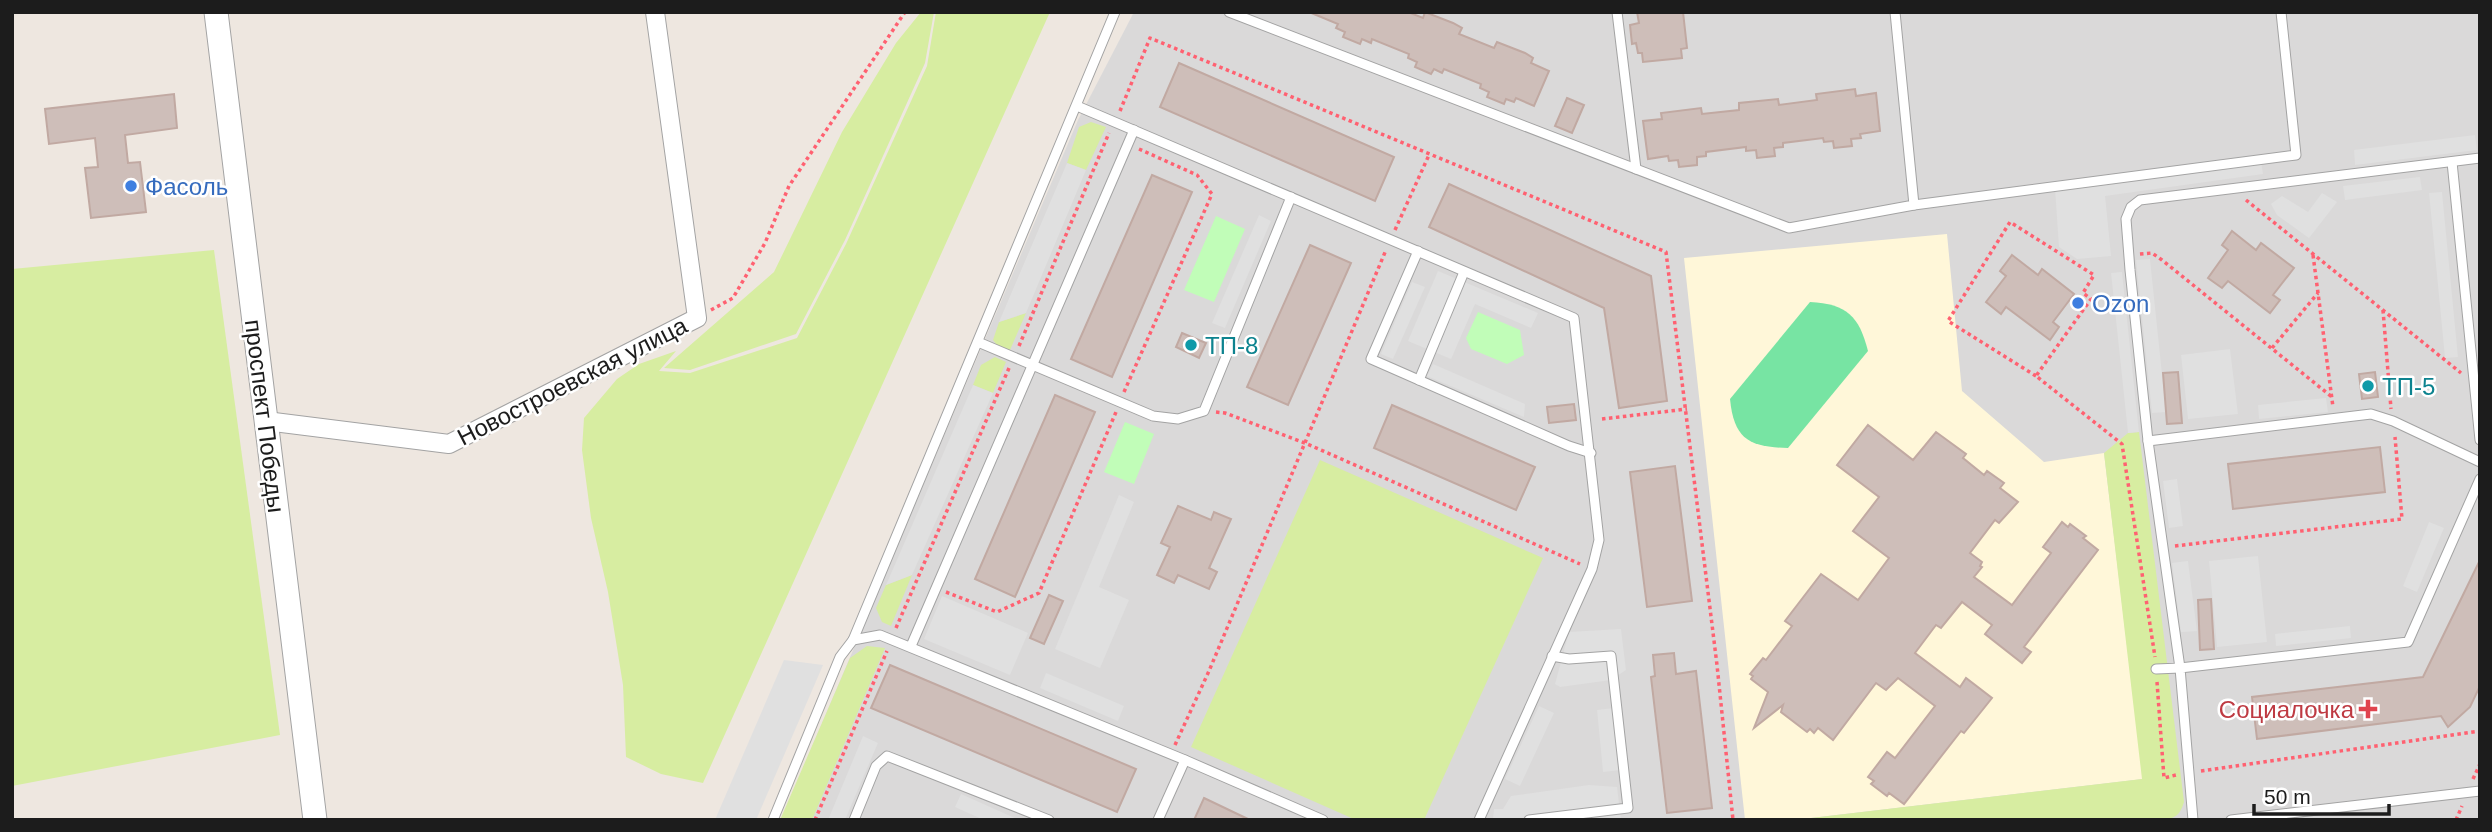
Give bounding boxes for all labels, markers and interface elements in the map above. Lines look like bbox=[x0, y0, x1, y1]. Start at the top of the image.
place label: Фасоль bbox=[145, 173, 228, 200]
marker: Фасоль bbox=[123, 178, 139, 194]
place label: Ozon bbox=[2092, 290, 2149, 317]
marker: Ozon bbox=[2070, 295, 2086, 311]
street label: Новостроевская улица bbox=[453, 311, 692, 451]
street label: проспект Победы bbox=[240, 318, 290, 514]
place label: ТП-8 bbox=[1205, 332, 1258, 359]
marker: ТП-8 bbox=[1183, 337, 1199, 353]
place label: ТП-5 bbox=[2382, 373, 2435, 400]
marker: ТП-5 bbox=[2360, 378, 2376, 394]
place label: Социалочка bbox=[2219, 696, 2355, 723]
marker: Социалочка bbox=[2360, 701, 2376, 717]
scale bar bbox=[2254, 772, 2389, 816]
text: 50 m bbox=[2264, 785, 2311, 808]

